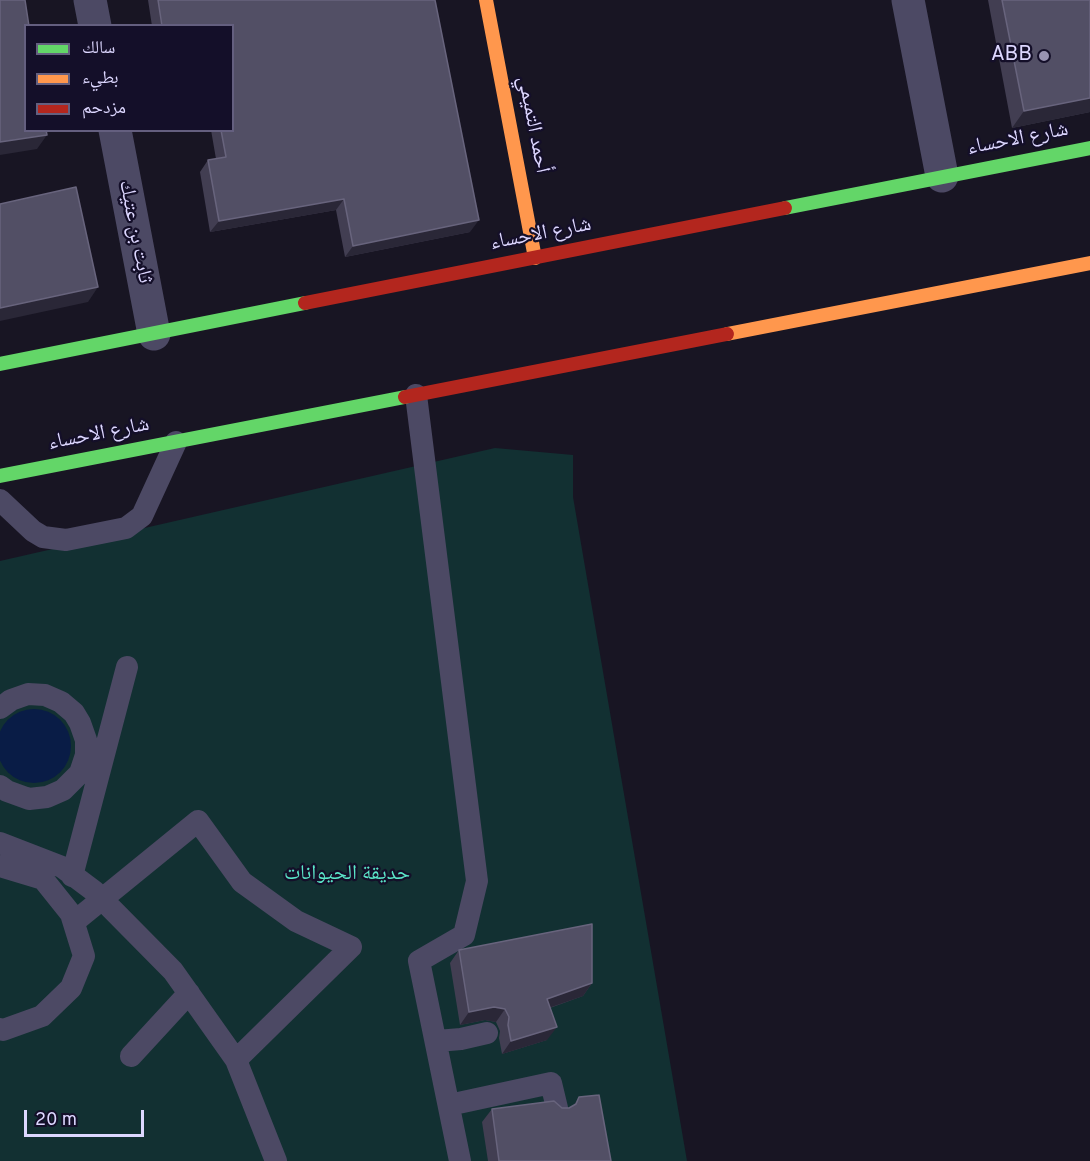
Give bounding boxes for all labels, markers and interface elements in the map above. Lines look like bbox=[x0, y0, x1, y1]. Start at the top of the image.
legend bbox=[24, 24, 234, 132]
text: سالك bbox=[82, 37, 115, 60]
place label: ABB bbox=[991, 43, 1032, 69]
marker: ABB bbox=[1037, 49, 1051, 63]
text: بطيء bbox=[82, 67, 119, 90]
street label: أحمد التميمي bbox=[510, 74, 554, 176]
text: مزدحم bbox=[82, 97, 126, 120]
street label: شارع الاحساء bbox=[965, 118, 1071, 162]
street label: ثابت بن عتيك bbox=[112, 178, 156, 286]
street label: شارع الاحساء bbox=[488, 213, 594, 257]
street label: شارع الاحساء bbox=[46, 413, 152, 457]
park label: حديقة الحيوانات bbox=[284, 862, 410, 888]
scale bar bbox=[27, 1098, 147, 1136]
text: 20 m bbox=[35, 1109, 77, 1132]

